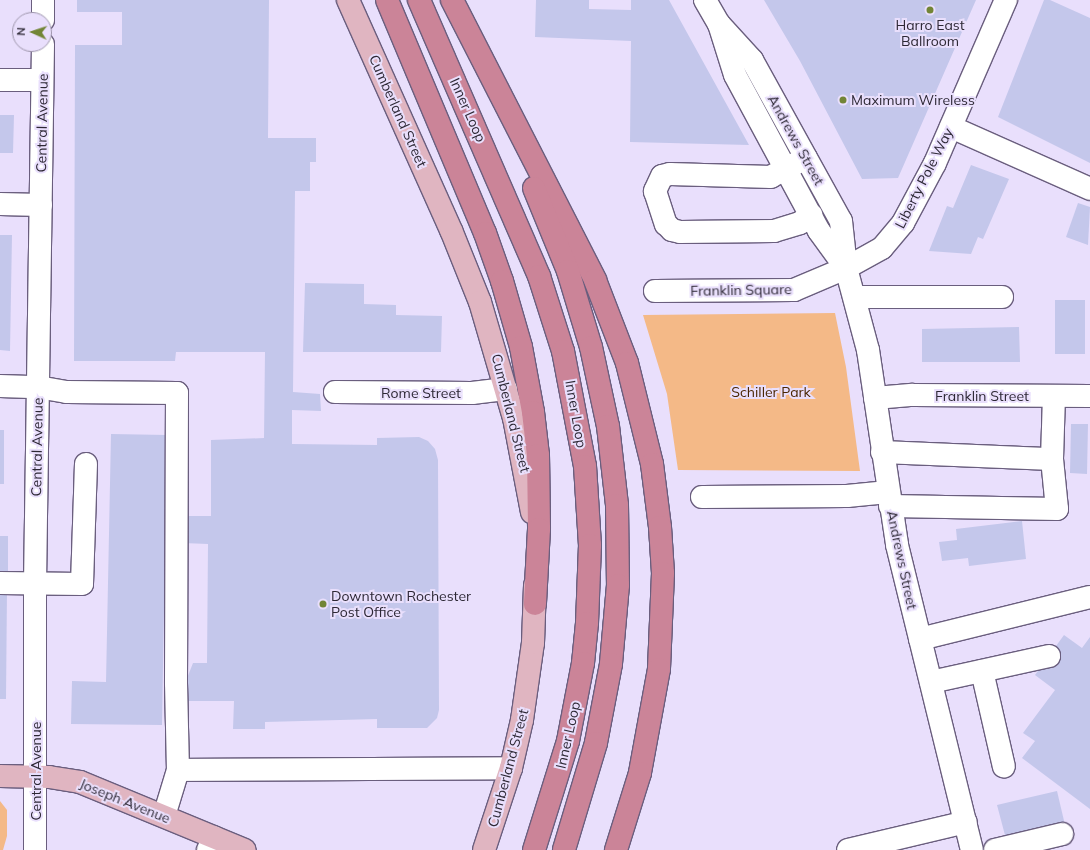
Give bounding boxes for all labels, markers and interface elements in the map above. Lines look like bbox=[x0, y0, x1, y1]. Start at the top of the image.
marker: Harro East Ballroom bbox=[925, 5, 935, 15]
north arrow bbox=[12, 12, 52, 52]
place label: Harro East Ballroom bbox=[895, 17, 965, 50]
text: N bbox=[14, 27, 28, 36]
street label: Cumberland Street bbox=[366, 52, 430, 170]
street label: Central Avenue bbox=[33, 73, 51, 173]
street label: Inner Loop bbox=[446, 75, 490, 145]
street label: Andrews Street bbox=[764, 92, 828, 188]
place label: Maximum Wireless bbox=[851, 92, 975, 108]
marker: Maximum Wireless bbox=[838, 95, 848, 105]
street label: Liberty Pole Way bbox=[891, 125, 957, 231]
street label: Franklin Square bbox=[690, 281, 792, 299]
street label: Cumberland Street bbox=[488, 352, 534, 474]
street label: Inner Loop bbox=[562, 379, 590, 449]
park label: Schiller Park bbox=[731, 384, 811, 400]
street label: Rome Street bbox=[381, 385, 461, 401]
street label: Franklin Street bbox=[935, 388, 1029, 404]
street label: Central Avenue bbox=[28, 397, 46, 497]
street label: Andrews Street bbox=[883, 509, 921, 611]
place label: Downtown Rochester Post Office bbox=[331, 588, 471, 620]
marker: Downtown Rochester Post Office bbox=[318, 599, 328, 609]
street label: Inner Loop bbox=[552, 700, 584, 770]
street label: Cumberland Street bbox=[484, 707, 532, 829]
street label: Central Avenue bbox=[28, 722, 44, 820]
street label: Joseph Avenue bbox=[77, 775, 173, 827]

